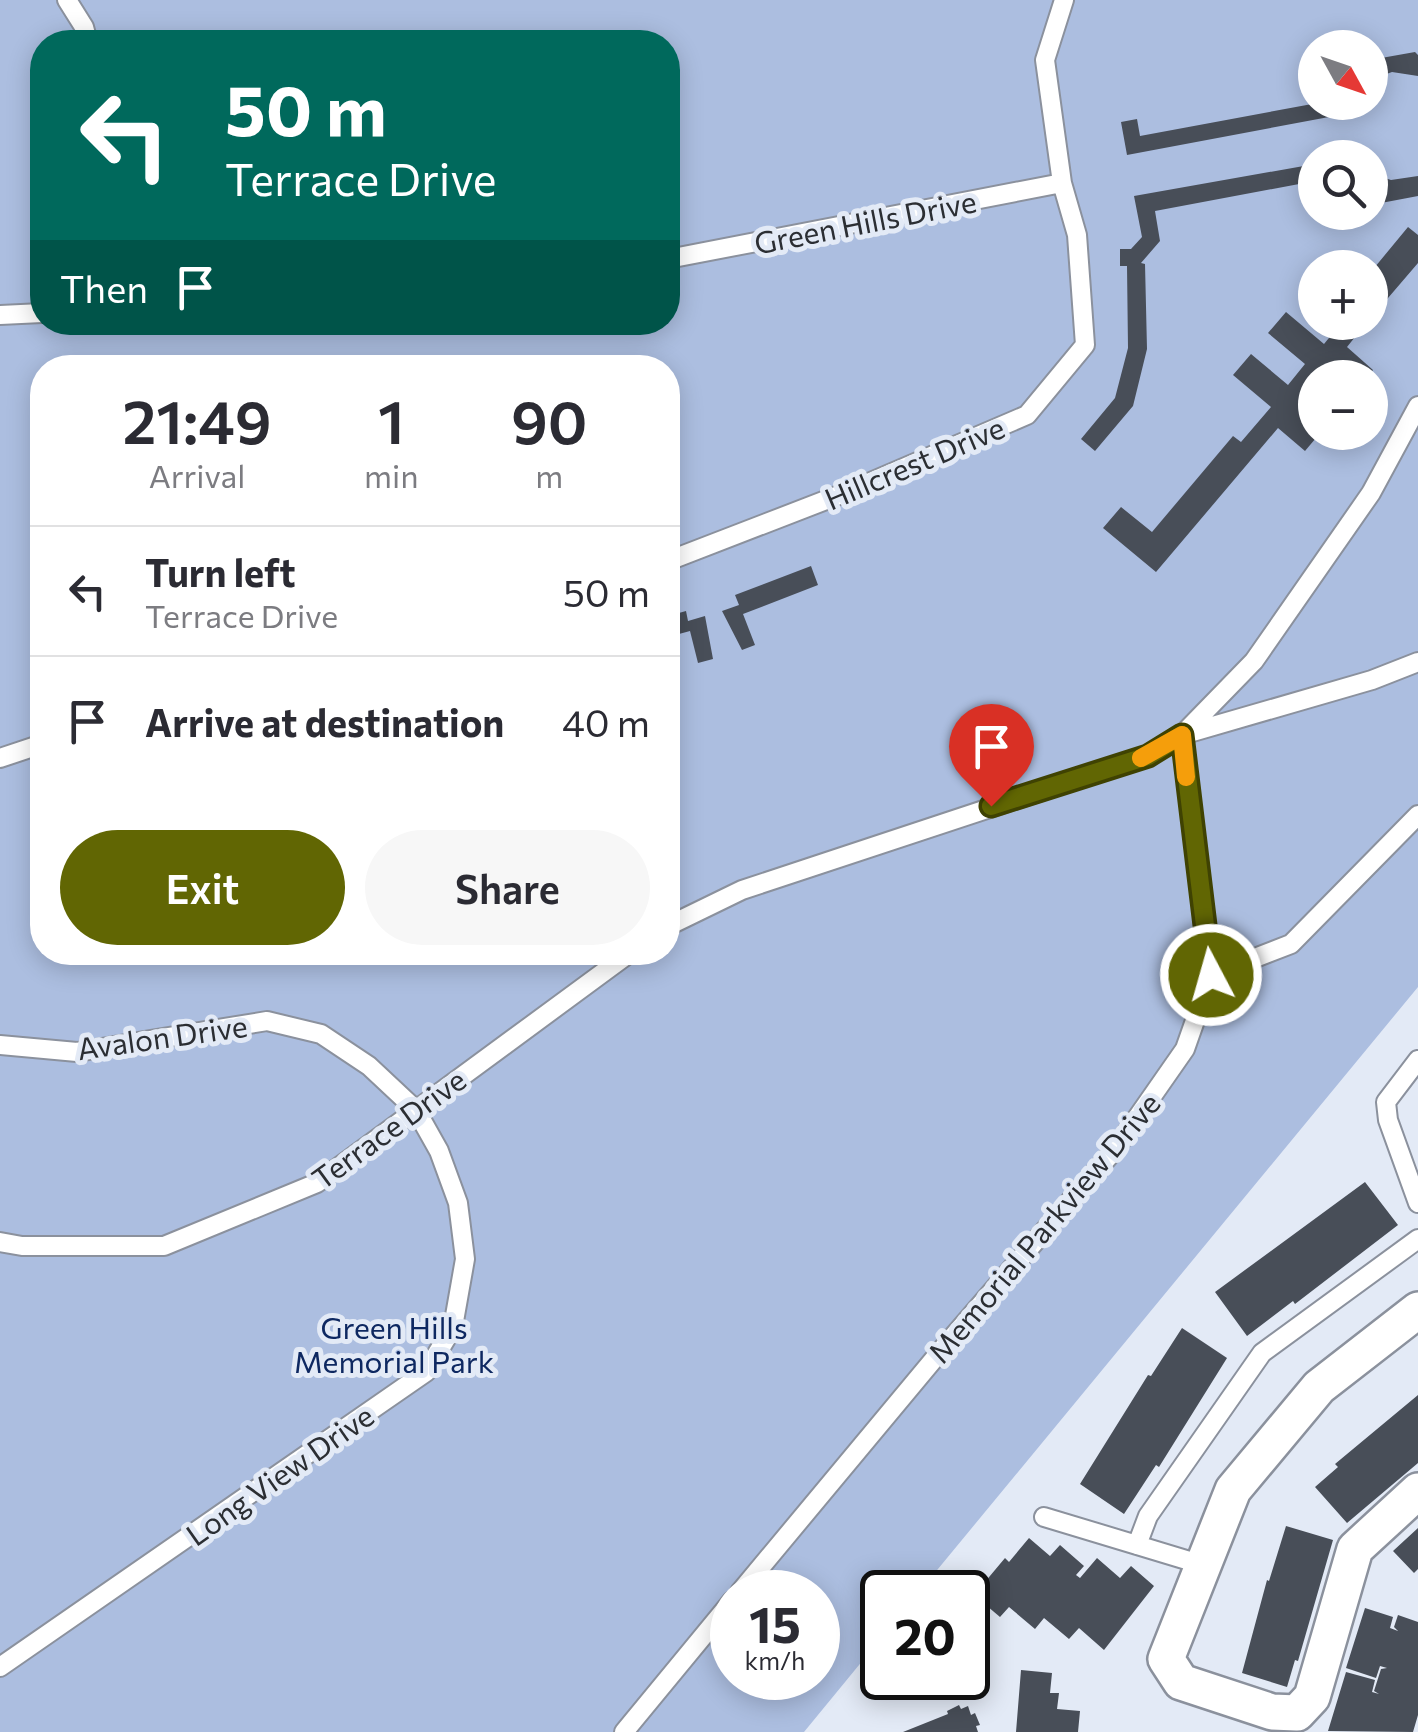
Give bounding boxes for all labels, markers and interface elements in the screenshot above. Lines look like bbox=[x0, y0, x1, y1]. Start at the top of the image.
north arrow bbox=[1298, 30, 1388, 120]
map controls bbox=[1298, 30, 1388, 450]
text: 50 m bbox=[225, 65, 387, 150]
icon: left bbox=[60, 70, 190, 200]
button: search bbox=[1298, 140, 1388, 230]
text: Terrace Drive bbox=[225, 150, 496, 205]
street label: Green Hills Drive bbox=[751, 181, 979, 261]
button: + bbox=[1298, 250, 1388, 340]
icon: arrive bbox=[168, 260, 223, 315]
text: Then bbox=[60, 264, 148, 311]
button: − bbox=[1298, 360, 1388, 450]
text: 21:49 bbox=[122, 383, 272, 456]
text: 1 bbox=[378, 383, 405, 456]
text: 90 bbox=[511, 383, 588, 456]
street label: Hillcrest Drive bbox=[819, 408, 1009, 516]
text: Arrival bbox=[149, 455, 245, 495]
text: min bbox=[364, 455, 419, 495]
text: m bbox=[535, 455, 563, 495]
text: Turn left bbox=[145, 548, 296, 595]
icon: left bbox=[60, 564, 115, 619]
text: 50 m bbox=[563, 568, 650, 615]
text: Terrace Drive bbox=[145, 595, 338, 635]
icon: arrive bbox=[60, 694, 115, 749]
text: Arrive at destination bbox=[145, 698, 504, 745]
text: 40 m bbox=[562, 698, 650, 745]
pin bbox=[949, 704, 1034, 807]
icon: arrive bbox=[964, 719, 1019, 774]
button: Exit bbox=[60, 830, 345, 945]
button: Share bbox=[365, 830, 650, 945]
position arrow bbox=[1159, 923, 1263, 1027]
street label: Avalon Drive bbox=[75, 1006, 249, 1066]
street label: Terrace Drive bbox=[304, 1060, 472, 1196]
street label: Memorial Parkview Drive bbox=[919, 1085, 1167, 1369]
park label: Green Hills Memorial Park bbox=[294, 1308, 494, 1379]
street label: Long View Drive bbox=[178, 1396, 380, 1552]
speed limit sign: 20 bbox=[860, 1570, 990, 1700]
text: 15 bbox=[749, 1592, 801, 1653]
text: km/h bbox=[745, 1645, 805, 1675]

